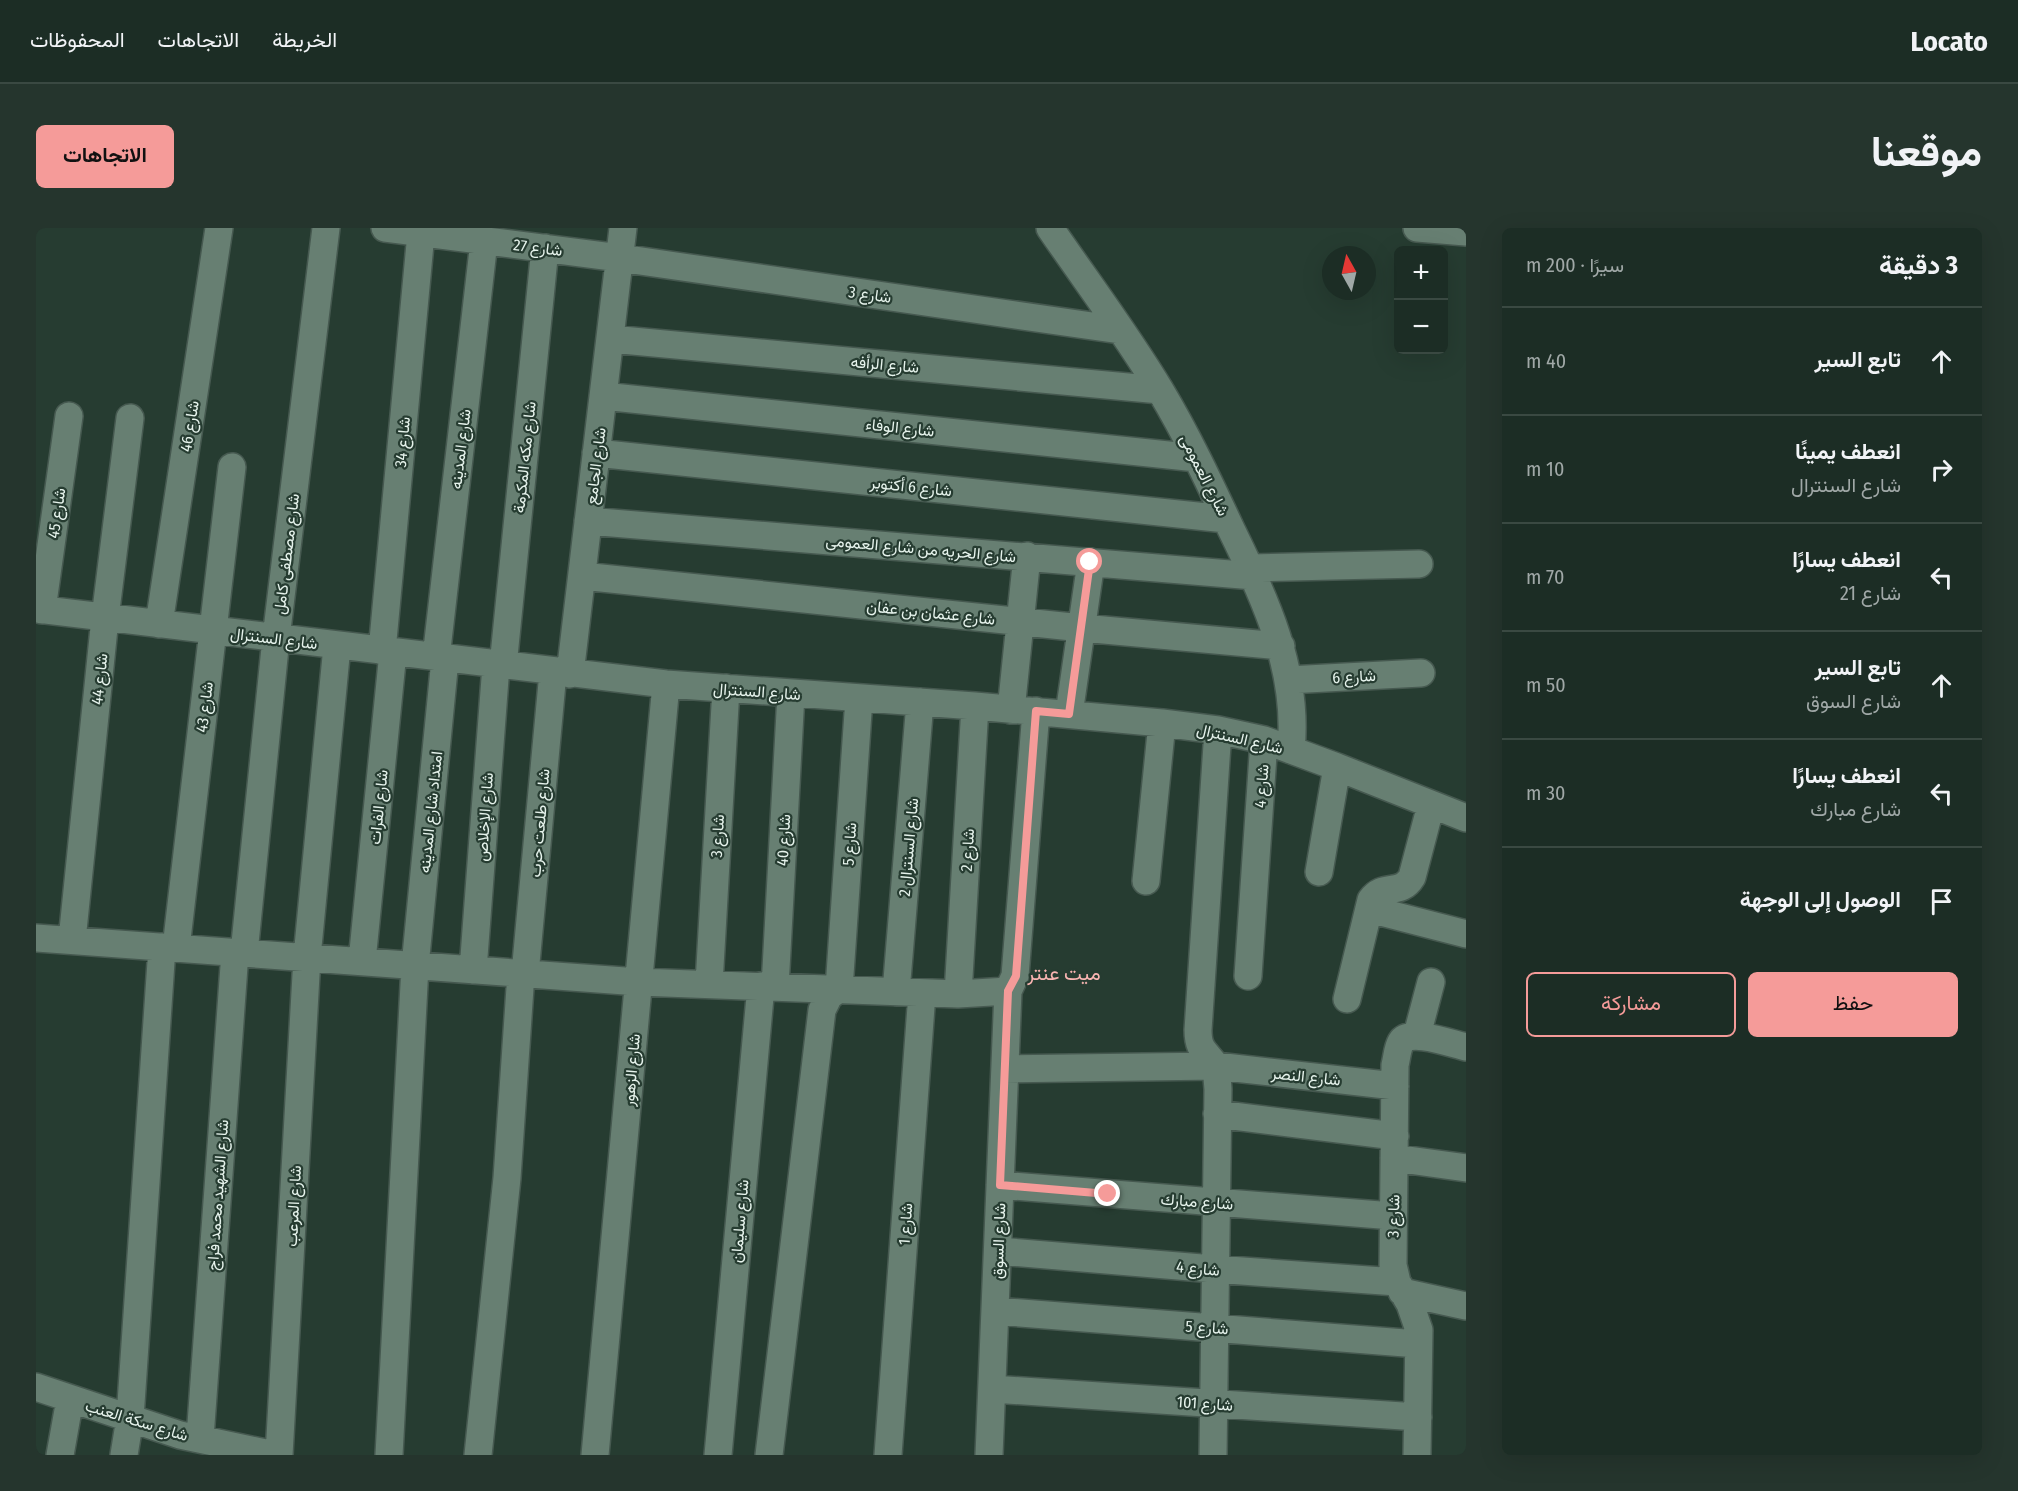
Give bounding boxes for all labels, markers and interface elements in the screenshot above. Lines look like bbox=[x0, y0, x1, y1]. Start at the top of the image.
text: Locato bbox=[1910, 25, 1988, 58]
text: المحفوظات bbox=[30, 27, 125, 53]
text: الاتجاهات bbox=[158, 27, 239, 53]
text: الخريطة bbox=[272, 27, 337, 53]
button: الاتجاهات bbox=[36, 125, 174, 188]
text: موقعنا bbox=[1871, 127, 1982, 177]
street label: شارع 27 bbox=[512, 235, 564, 262]
north arrow bbox=[1322, 246, 1376, 300]
map controls bbox=[1394, 246, 1448, 354]
button: + bbox=[1394, 246, 1448, 300]
text: 3 دقيقة bbox=[1879, 250, 1958, 281]
text: سيرًا · 200 m bbox=[1526, 253, 1624, 277]
street label: شارع 3 bbox=[847, 282, 893, 309]
button: − bbox=[1394, 300, 1448, 354]
icon: ahead bbox=[1925, 345, 1958, 378]
text: تابع السير bbox=[1814, 346, 1901, 373]
text: 40 m bbox=[1526, 349, 1566, 373]
street label: شارع الرأفه bbox=[850, 352, 920, 379]
street label: شارع 46 bbox=[176, 399, 205, 453]
street label: شارع مكه المكرمة bbox=[509, 400, 542, 514]
street label: شارع المدينه bbox=[446, 408, 477, 490]
street label: شارع الوفاء bbox=[864, 414, 935, 443]
street label: شارع 34 bbox=[391, 416, 416, 468]
street label: شارع الجامع bbox=[581, 426, 612, 506]
street label: شارع العمومى bbox=[1174, 431, 1233, 520]
text: انعطف يمينًا bbox=[1795, 438, 1901, 465]
icon: right bbox=[1925, 453, 1958, 486]
text: 10 m bbox=[1526, 457, 1564, 481]
street label: شارع 6 أكتوبر bbox=[868, 473, 953, 502]
text: شارع السنترال bbox=[1791, 473, 1901, 497]
street label: شارع 45 bbox=[44, 487, 71, 540]
street label: شارع مصطفى كامل bbox=[270, 493, 305, 616]
street label: شارع الحريه من شارع العمومى bbox=[825, 531, 1017, 568]
text: انعطف يسارًا bbox=[1792, 546, 1901, 573]
route start bbox=[1076, 548, 1102, 574]
icon: left bbox=[1925, 561, 1958, 594]
text: 70 m bbox=[1526, 565, 1564, 589]
text: شارع 21 bbox=[1840, 581, 1901, 605]
street label: شارع عثمان بن عفان bbox=[865, 596, 996, 631]
street label: شارع السنترال bbox=[229, 624, 319, 655]
street label: شارع 44 bbox=[87, 652, 114, 706]
text: تابع السير bbox=[1814, 654, 1901, 681]
street label: شارع 6 bbox=[1332, 666, 1377, 689]
icon: ahead bbox=[1925, 669, 1958, 702]
text: 50 m bbox=[1526, 673, 1566, 697]
street label: شارع السنترال bbox=[712, 679, 801, 706]
street label: شارع 43 bbox=[192, 681, 219, 734]
text: شارع السوق bbox=[1806, 689, 1901, 713]
street label: شارع السنترال bbox=[1194, 719, 1285, 760]
street label: امتداد شارع المدينه bbox=[415, 750, 448, 874]
text: انعطف يسارًا bbox=[1792, 762, 1901, 789]
street label: شارع 4 bbox=[1250, 764, 1274, 809]
street label: شارع طلعت حرب bbox=[525, 768, 556, 878]
street label: شارع الفرات bbox=[365, 769, 394, 846]
street label: شارع الإخلاص bbox=[472, 772, 499, 862]
icon: left bbox=[1925, 777, 1958, 810]
text: 30 m bbox=[1526, 781, 1566, 805]
street label: شارع السنترال 2 bbox=[895, 797, 924, 897]
text: شارع مبارك bbox=[1810, 797, 1901, 821]
street label: شارع 3 bbox=[707, 814, 730, 858]
street label: شارع 40 bbox=[773, 814, 796, 867]
street label: شارع 5 bbox=[839, 822, 862, 866]
street label: شارع 2 bbox=[957, 828, 980, 872]
icon: arrive bbox=[1925, 885, 1958, 918]
text: الوصول إلى الوجهة bbox=[1740, 886, 1901, 913]
district label: ميت عنتر bbox=[1026, 961, 1101, 986]
button: مشاركة bbox=[1526, 972, 1736, 1037]
button: حفظ bbox=[1748, 972, 1958, 1037]
street label: شارع الزهور bbox=[619, 1033, 646, 1108]
street label: شارع النصر bbox=[1269, 1063, 1342, 1092]
street label: شارع الشهيد محمد فراج bbox=[203, 1119, 234, 1271]
street label: شارع المرعب bbox=[282, 1165, 307, 1247]
street label: شارع سليمان bbox=[726, 1179, 755, 1264]
route end bbox=[1094, 1180, 1120, 1206]
street label: شارع مبارك bbox=[1160, 1189, 1234, 1216]
street label: شارع 3 bbox=[1384, 1194, 1405, 1238]
street label: شارع 1 bbox=[895, 1202, 918, 1246]
street label: شارع السوق bbox=[988, 1203, 1011, 1279]
street label: شارع 4 bbox=[1175, 1257, 1221, 1282]
street label: شارع 5 bbox=[1185, 1317, 1229, 1340]
street label: شارع 101 bbox=[1176, 1392, 1234, 1417]
street label: شارع سكة العنب bbox=[83, 1396, 191, 1447]

